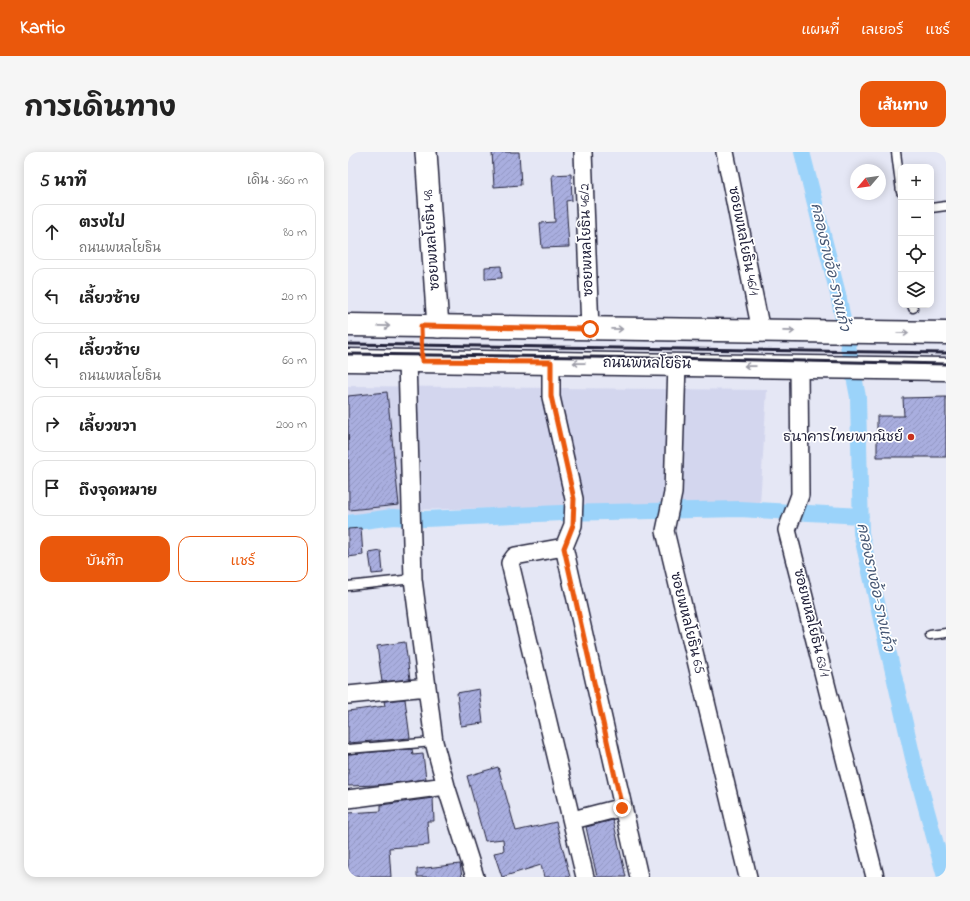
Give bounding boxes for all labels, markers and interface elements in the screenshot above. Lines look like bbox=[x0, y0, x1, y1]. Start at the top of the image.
text: Kartio bbox=[20, 15, 65, 42]
text: แผนที่ bbox=[801, 20, 839, 41]
text: เลเยอร์ bbox=[861, 20, 903, 41]
text: แชร์ bbox=[925, 20, 950, 41]
button: เส้นทาง bbox=[860, 81, 946, 127]
text: การเดินทาง bbox=[24, 89, 176, 130]
north arrow bbox=[850, 164, 886, 200]
map controls bbox=[898, 164, 934, 308]
button: + bbox=[898, 164, 934, 200]
text: 5 นาที bbox=[40, 169, 87, 194]
text: เดิน · 360 m bbox=[247, 171, 308, 190]
street label: ซอยพหลโยธิน 46/2 bbox=[575, 183, 599, 297]
street label: ซอยพหลโยธิน 46/1 bbox=[722, 185, 764, 298]
street label: ซอยพหลโยธิน 48 bbox=[418, 189, 446, 291]
button: − bbox=[898, 200, 934, 236]
water label: คลองรางอ้อ-รางแก้ว bbox=[805, 201, 856, 335]
text: ตรงไป bbox=[79, 212, 125, 234]
icon: ahead bbox=[41, 221, 63, 243]
text: 80 m bbox=[283, 223, 307, 242]
button: locate bbox=[898, 236, 934, 272]
text: ถนนพหลโยธิน bbox=[79, 239, 161, 258]
button: layers bbox=[898, 272, 934, 308]
icon: left bbox=[41, 285, 63, 307]
text: 20 m bbox=[282, 287, 307, 306]
text: เลี้ยวซ้าย bbox=[79, 288, 140, 310]
route start bbox=[581, 320, 599, 338]
one-way arrow bbox=[377, 322, 390, 330]
one-way arrow bbox=[610, 325, 623, 333]
one-way arrow bbox=[782, 327, 795, 335]
one-way arrow bbox=[896, 329, 909, 337]
text: เลี้ยวซ้าย bbox=[79, 340, 140, 362]
icon: left bbox=[41, 349, 63, 371]
text: 60 m bbox=[282, 351, 307, 370]
street label: ถนนพหลโยธิน bbox=[603, 353, 692, 375]
one-way arrow bbox=[573, 359, 586, 367]
one-way arrow bbox=[744, 362, 757, 370]
text: ถนนพหลโยธิน bbox=[79, 367, 161, 386]
icon: right bbox=[41, 413, 63, 435]
text: 200 m bbox=[276, 415, 307, 434]
text: เลี้ยวขวา bbox=[79, 416, 137, 438]
place label: ธนาคารไทยพาณิชย์ bbox=[783, 427, 903, 448]
marker: ธนาคารไทยพาณิชย์ bbox=[906, 432, 916, 442]
icon: arrive bbox=[41, 477, 63, 499]
text: ถึงจุดหมาย bbox=[79, 480, 157, 502]
water label: คลองรางอ้อ-รางแก้ว bbox=[851, 521, 900, 655]
button: บันทึก bbox=[40, 536, 170, 582]
button: แชร์ bbox=[178, 536, 308, 582]
street label: ซอยพหลโยธิน 63/1 bbox=[787, 567, 835, 680]
street label: ซอยพหลโยธิน 65 bbox=[664, 570, 710, 676]
route end bbox=[613, 799, 631, 817]

